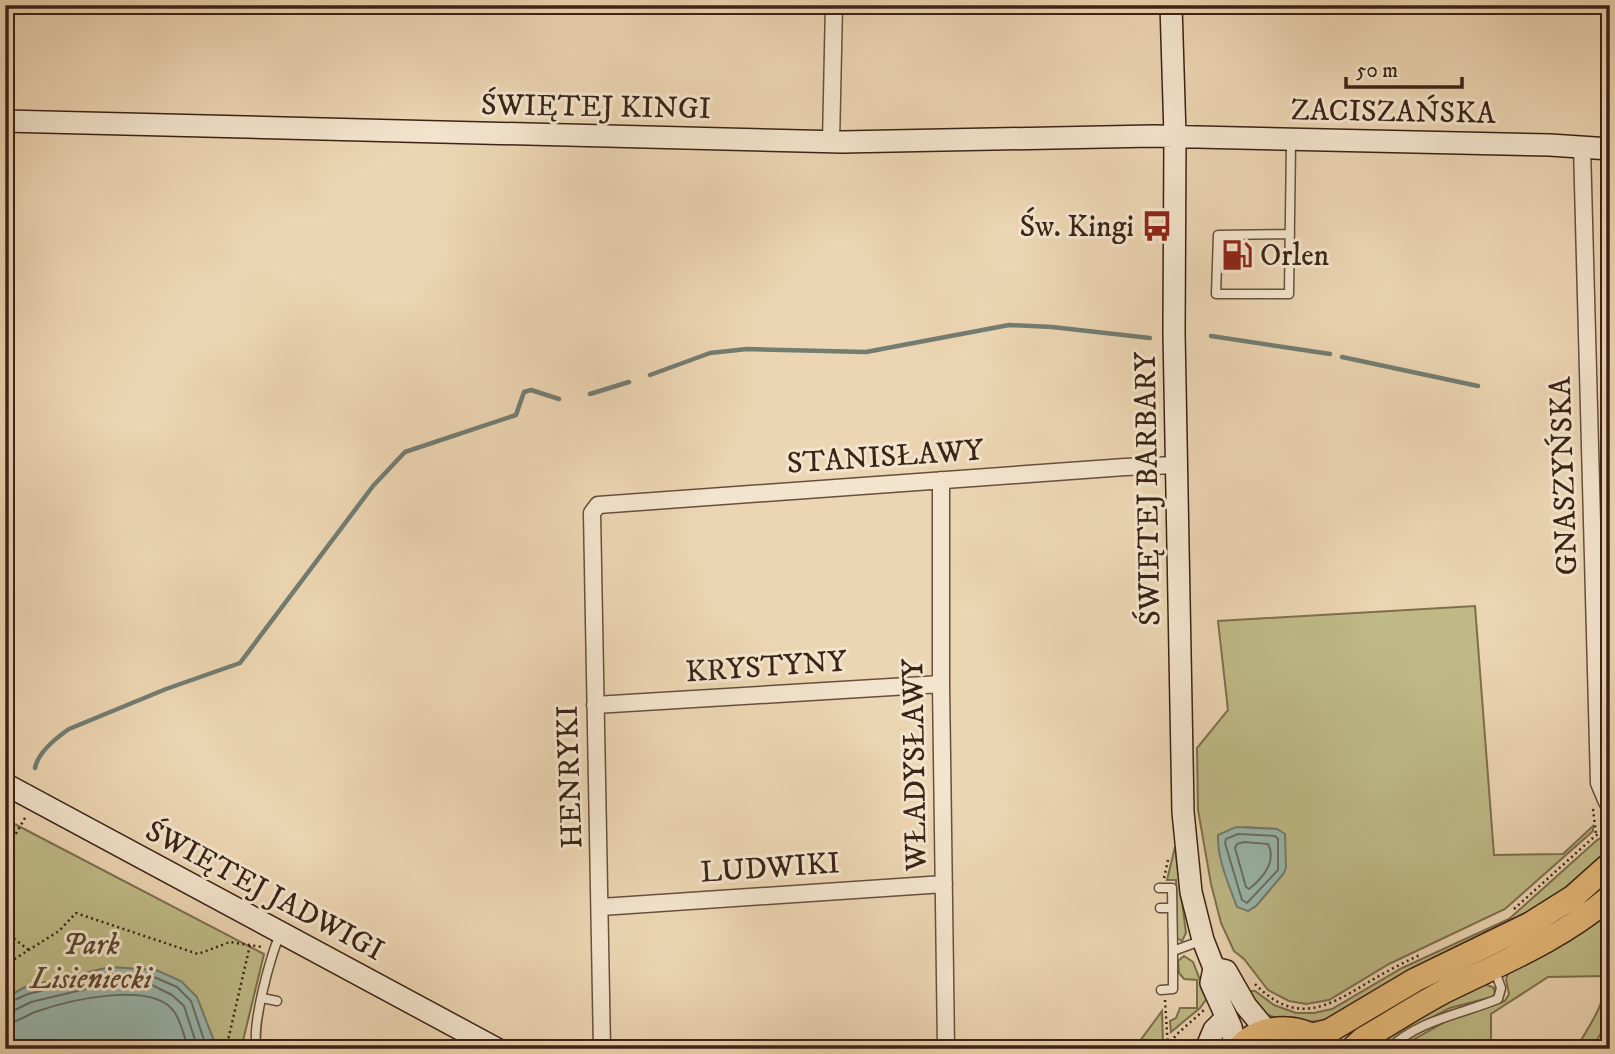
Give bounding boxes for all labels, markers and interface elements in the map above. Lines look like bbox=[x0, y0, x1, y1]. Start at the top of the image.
scale bar bbox=[1346, 46, 1461, 90]
text: 50 m bbox=[1356, 58, 1398, 84]
street label: ŚWIĘTEJ KINGI bbox=[480, 85, 711, 128]
street label: ZACISZAŃSKA bbox=[1290, 90, 1497, 133]
place label: Św. Kingi bbox=[1020, 207, 1134, 246]
bus stop icon: Św. Kingi bbox=[1140, 209, 1174, 243]
fuel station icon: Orlen bbox=[1220, 238, 1254, 272]
place label: Orlen bbox=[1260, 238, 1330, 275]
street label: ŚWIĘTEJ BARBARY bbox=[1126, 351, 1169, 626]
street label: GNASZYŃSKA bbox=[1541, 375, 1586, 576]
street label: STANISŁAWY bbox=[786, 432, 986, 483]
street label: KRYSTYNY bbox=[684, 643, 849, 692]
street label: WŁADYSŁAWY bbox=[895, 657, 936, 872]
street label: HENRYKI bbox=[550, 705, 591, 849]
street label: ŚWIĘTEJ JADWIGI bbox=[139, 811, 391, 970]
street label: LUDWIKI bbox=[699, 845, 841, 892]
park label: Park Lisieniecki bbox=[28, 927, 154, 998]

